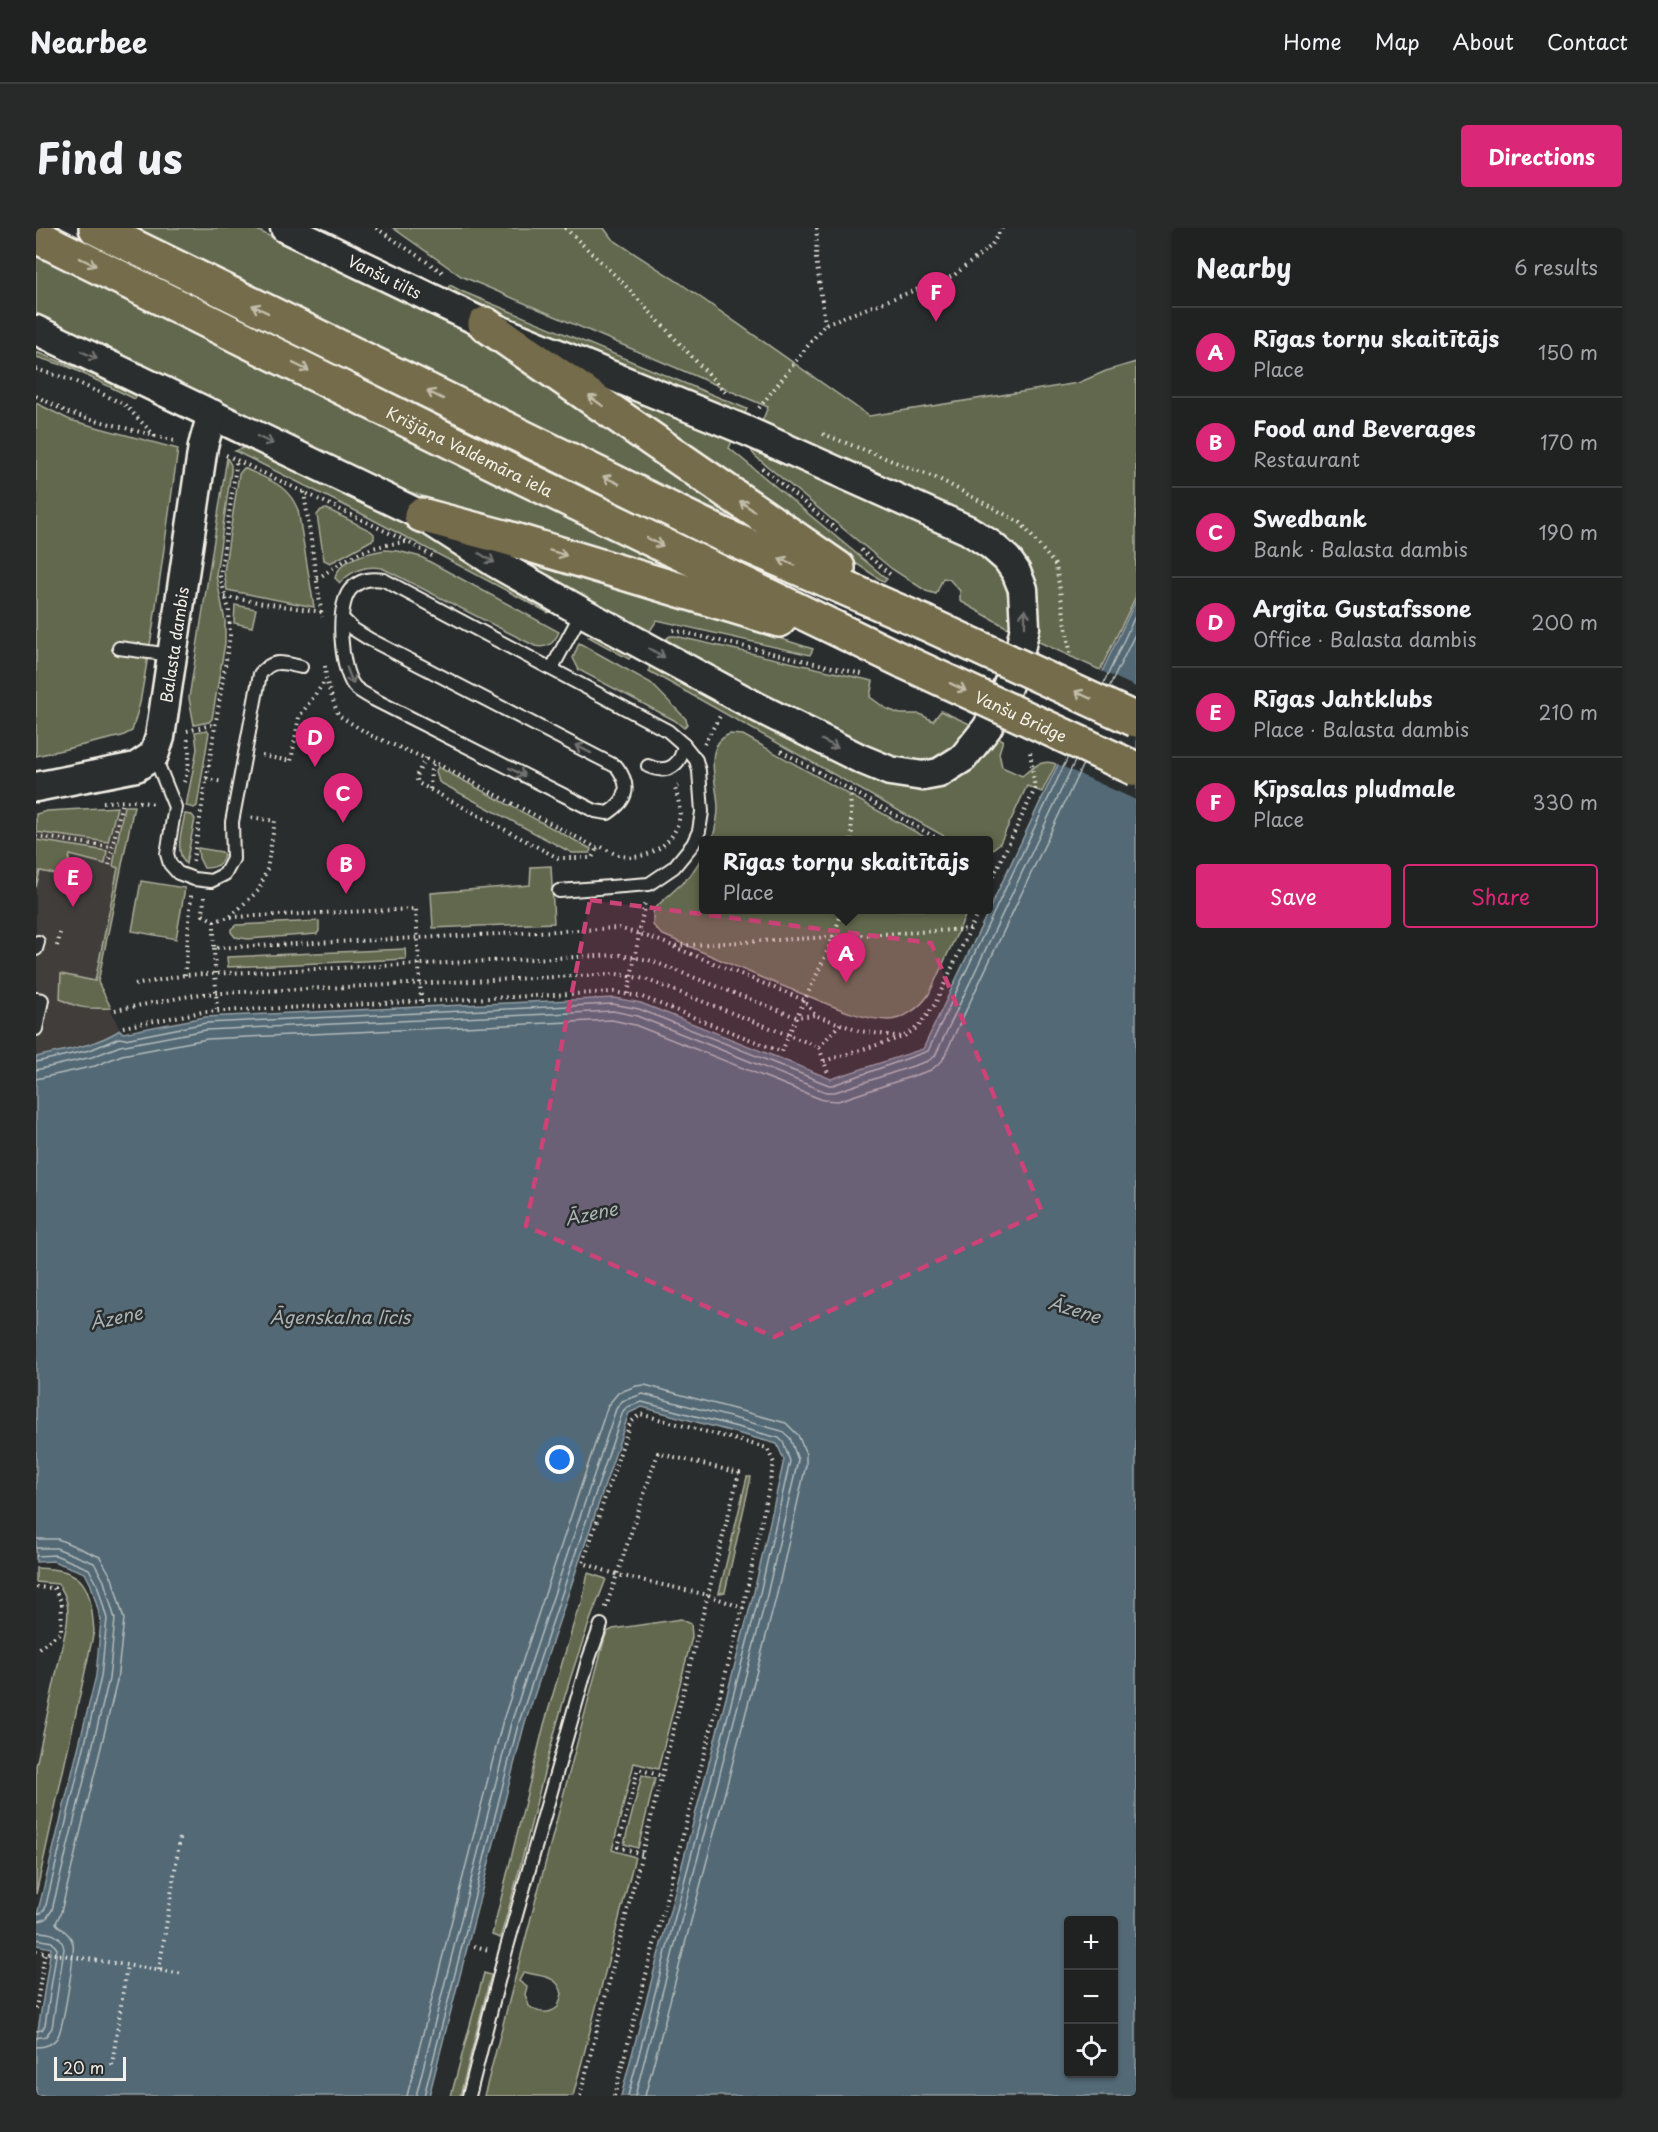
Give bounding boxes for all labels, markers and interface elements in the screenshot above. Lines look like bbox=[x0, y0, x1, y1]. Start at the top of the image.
text: Nearbee bbox=[30, 20, 147, 63]
text: Home bbox=[1283, 25, 1342, 57]
text: Map bbox=[1375, 25, 1420, 57]
text: About bbox=[1453, 25, 1514, 57]
text: Contact bbox=[1547, 25, 1628, 57]
text: Find us bbox=[36, 125, 183, 188]
button: Directions bbox=[1461, 125, 1622, 187]
street label: Vanšu tilts bbox=[344, 248, 426, 304]
text: Nearby bbox=[1196, 248, 1291, 287]
text: 6 results bbox=[1514, 252, 1598, 282]
one-way arrow bbox=[79, 257, 97, 268]
pin: F bbox=[916, 272, 956, 322]
one-way arrow bbox=[251, 303, 269, 315]
text: Rīgas torņu skaitītājs bbox=[1253, 321, 1499, 354]
text: A bbox=[1208, 337, 1223, 367]
text: 150 m bbox=[1538, 337, 1598, 367]
one-way arrow bbox=[79, 350, 97, 361]
text: Place bbox=[1253, 354, 1304, 384]
one-way arrow bbox=[291, 362, 309, 374]
one-way arrow bbox=[427, 388, 445, 400]
one-way arrow bbox=[588, 395, 605, 407]
street label: Krišjāņa Valdemāra iela bbox=[383, 400, 557, 502]
text: Food and Beverages bbox=[1253, 411, 1476, 444]
text: B bbox=[1209, 427, 1222, 457]
text: 170 m bbox=[1540, 427, 1598, 457]
one-way arrow bbox=[256, 434, 274, 446]
text: Restaurant bbox=[1253, 444, 1360, 474]
one-way arrow bbox=[602, 474, 620, 485]
one-way arrow bbox=[739, 500, 756, 512]
text: Swedbank bbox=[1253, 501, 1367, 534]
text: C bbox=[1208, 517, 1223, 547]
text: 190 m bbox=[1539, 517, 1598, 547]
text: Bank · Balasta dambis bbox=[1253, 534, 1468, 564]
one-way arrow bbox=[645, 536, 663, 548]
one-way arrow bbox=[548, 548, 567, 559]
one-way arrow bbox=[478, 552, 495, 564]
one-way arrow bbox=[779, 556, 797, 567]
street label: Balasta dambis bbox=[153, 585, 194, 704]
text: Argita Gustafssone bbox=[1253, 591, 1471, 624]
text: D bbox=[1208, 607, 1223, 637]
text: 200 m bbox=[1531, 607, 1598, 637]
one-way arrow bbox=[1019, 609, 1031, 629]
text: Office · Balasta dambis bbox=[1253, 624, 1477, 654]
one-way arrow bbox=[648, 648, 666, 659]
one-way arrow bbox=[345, 666, 356, 685]
text: Rīgas Jahtklubs bbox=[1253, 681, 1432, 714]
one-way arrow bbox=[948, 682, 966, 694]
street label: Vanšu Bridge bbox=[971, 684, 1071, 747]
one-way arrow bbox=[1074, 689, 1092, 701]
text: E bbox=[1209, 697, 1222, 727]
text: 210 m bbox=[1539, 697, 1598, 727]
text: Place · Balasta dambis bbox=[1253, 714, 1469, 744]
pin: D bbox=[296, 718, 334, 767]
one-way arrow bbox=[821, 738, 839, 750]
one-way arrow bbox=[574, 743, 592, 754]
one-way arrow bbox=[508, 766, 526, 778]
text: Ķīpsalas pludmale bbox=[1253, 771, 1456, 804]
pin: C bbox=[324, 774, 362, 823]
text: F bbox=[1210, 787, 1221, 817]
text: 330 m bbox=[1532, 787, 1598, 817]
text: Place bbox=[1253, 804, 1304, 834]
popup bbox=[699, 836, 993, 914]
pin: B bbox=[326, 844, 366, 894]
text: Rīgas torņu skaitītājs bbox=[723, 844, 969, 877]
pin: E bbox=[54, 858, 93, 907]
button: Save bbox=[1196, 864, 1391, 928]
button: Share bbox=[1403, 864, 1598, 928]
text: Place bbox=[723, 877, 774, 907]
pin: A bbox=[826, 934, 866, 983]
water label: Āzene bbox=[562, 1194, 621, 1232]
water label: Āzene bbox=[1046, 1288, 1105, 1330]
water label: Āzene bbox=[87, 1298, 146, 1336]
water label: Āgenskalna līcis bbox=[270, 1303, 412, 1330]
your location bbox=[545, 1445, 574, 1474]
map controls bbox=[1064, 1916, 1118, 2078]
button: + bbox=[1064, 1916, 1118, 1970]
button: − bbox=[1064, 1970, 1118, 2024]
button: locate bbox=[1064, 2024, 1118, 2078]
scale bar bbox=[54, 2054, 126, 2082]
text: 20 m bbox=[63, 2055, 104, 2079]

